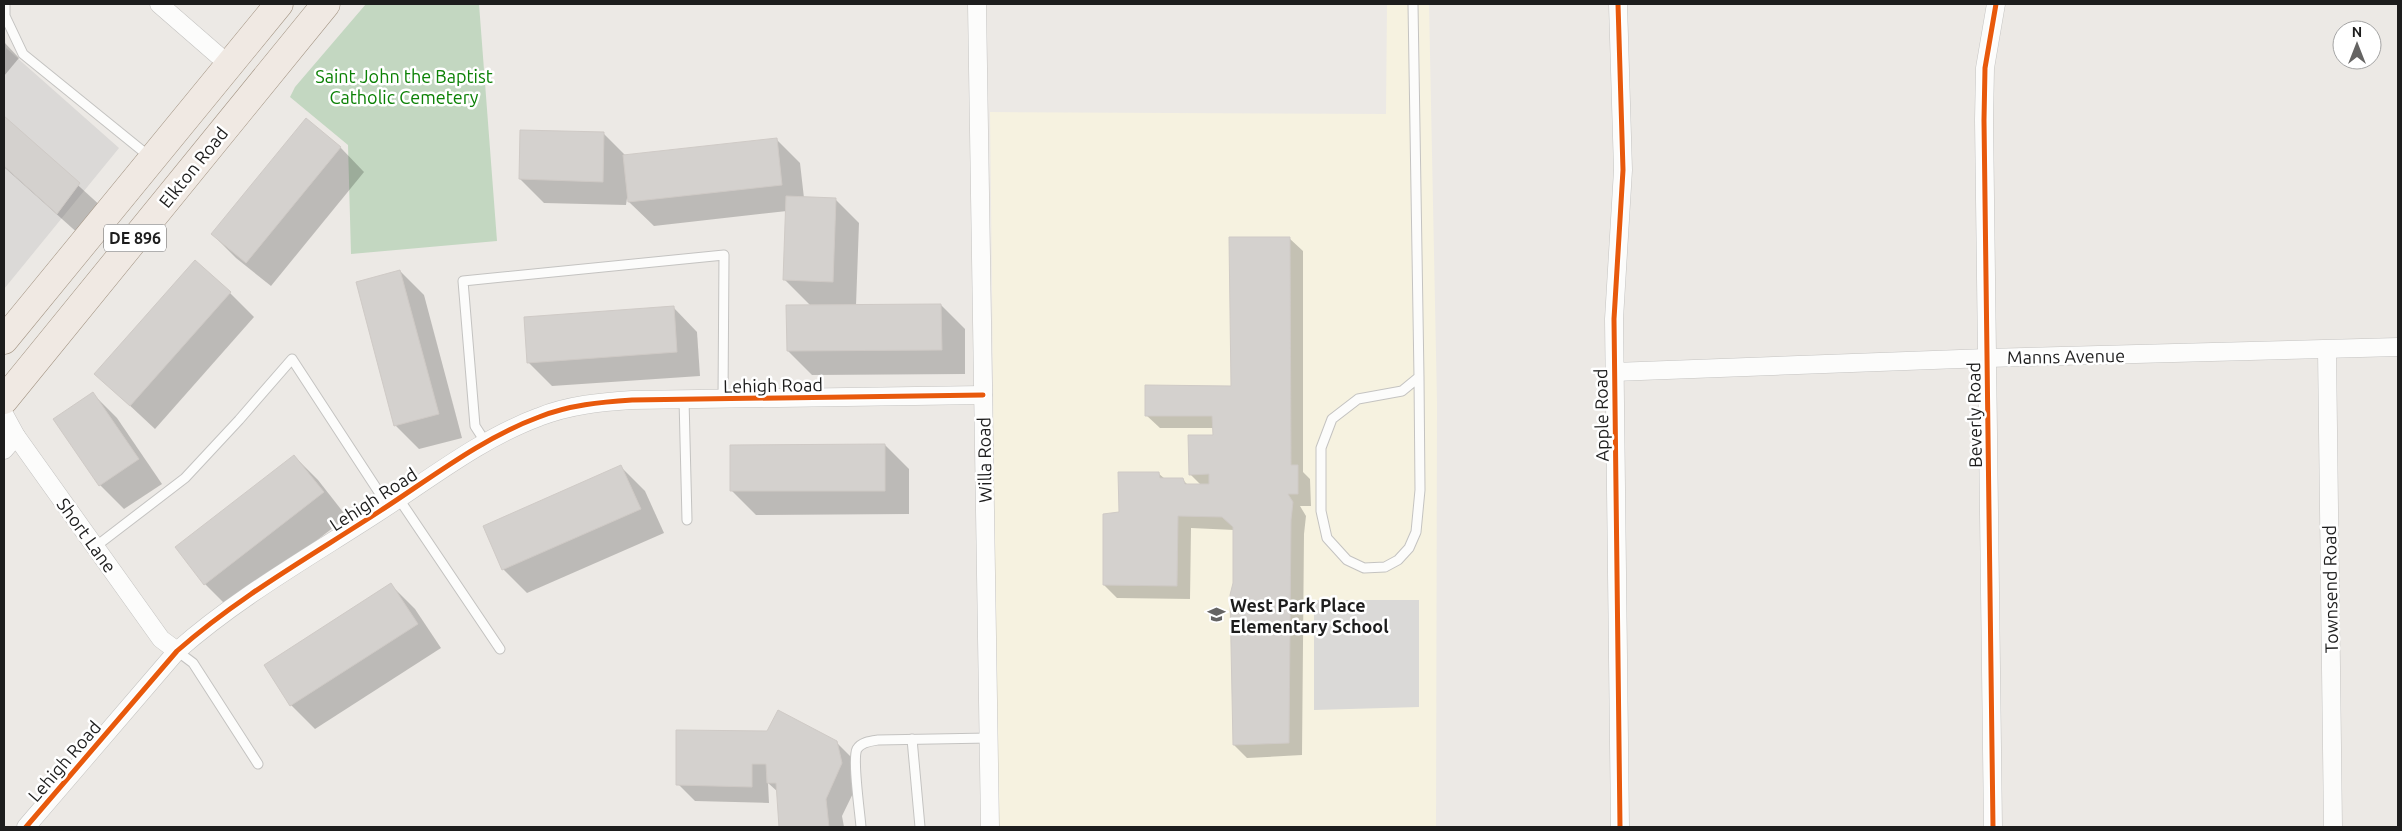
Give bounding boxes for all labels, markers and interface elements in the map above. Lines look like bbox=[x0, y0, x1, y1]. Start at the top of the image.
north arrow bbox=[2332, 20, 2382, 70]
text: N bbox=[2352, 24, 2362, 40]
park label: Saint John the Baptist Catholic Cemetery bbox=[315, 66, 493, 107]
street label: Elkton Road bbox=[155, 123, 231, 211]
road number: DE 896 bbox=[104, 224, 166, 252]
street label: Manns Avenue bbox=[2007, 345, 2125, 367]
street label: Beverly Road bbox=[1963, 362, 1985, 468]
street label: Apple Road bbox=[1590, 368, 1612, 462]
street label: Lehigh Road bbox=[723, 374, 823, 396]
street label: Willa Road bbox=[973, 417, 995, 503]
street label: Lehigh Road bbox=[326, 463, 420, 535]
street label: Short Lane bbox=[53, 494, 121, 576]
street label: Townsend Road bbox=[2319, 525, 2341, 653]
place label: West Park Place Elementary School bbox=[1230, 595, 1389, 636]
school or university icon: West Park Place Elementary School bbox=[1206, 605, 1226, 625]
street label: Lehigh Road bbox=[24, 717, 104, 805]

